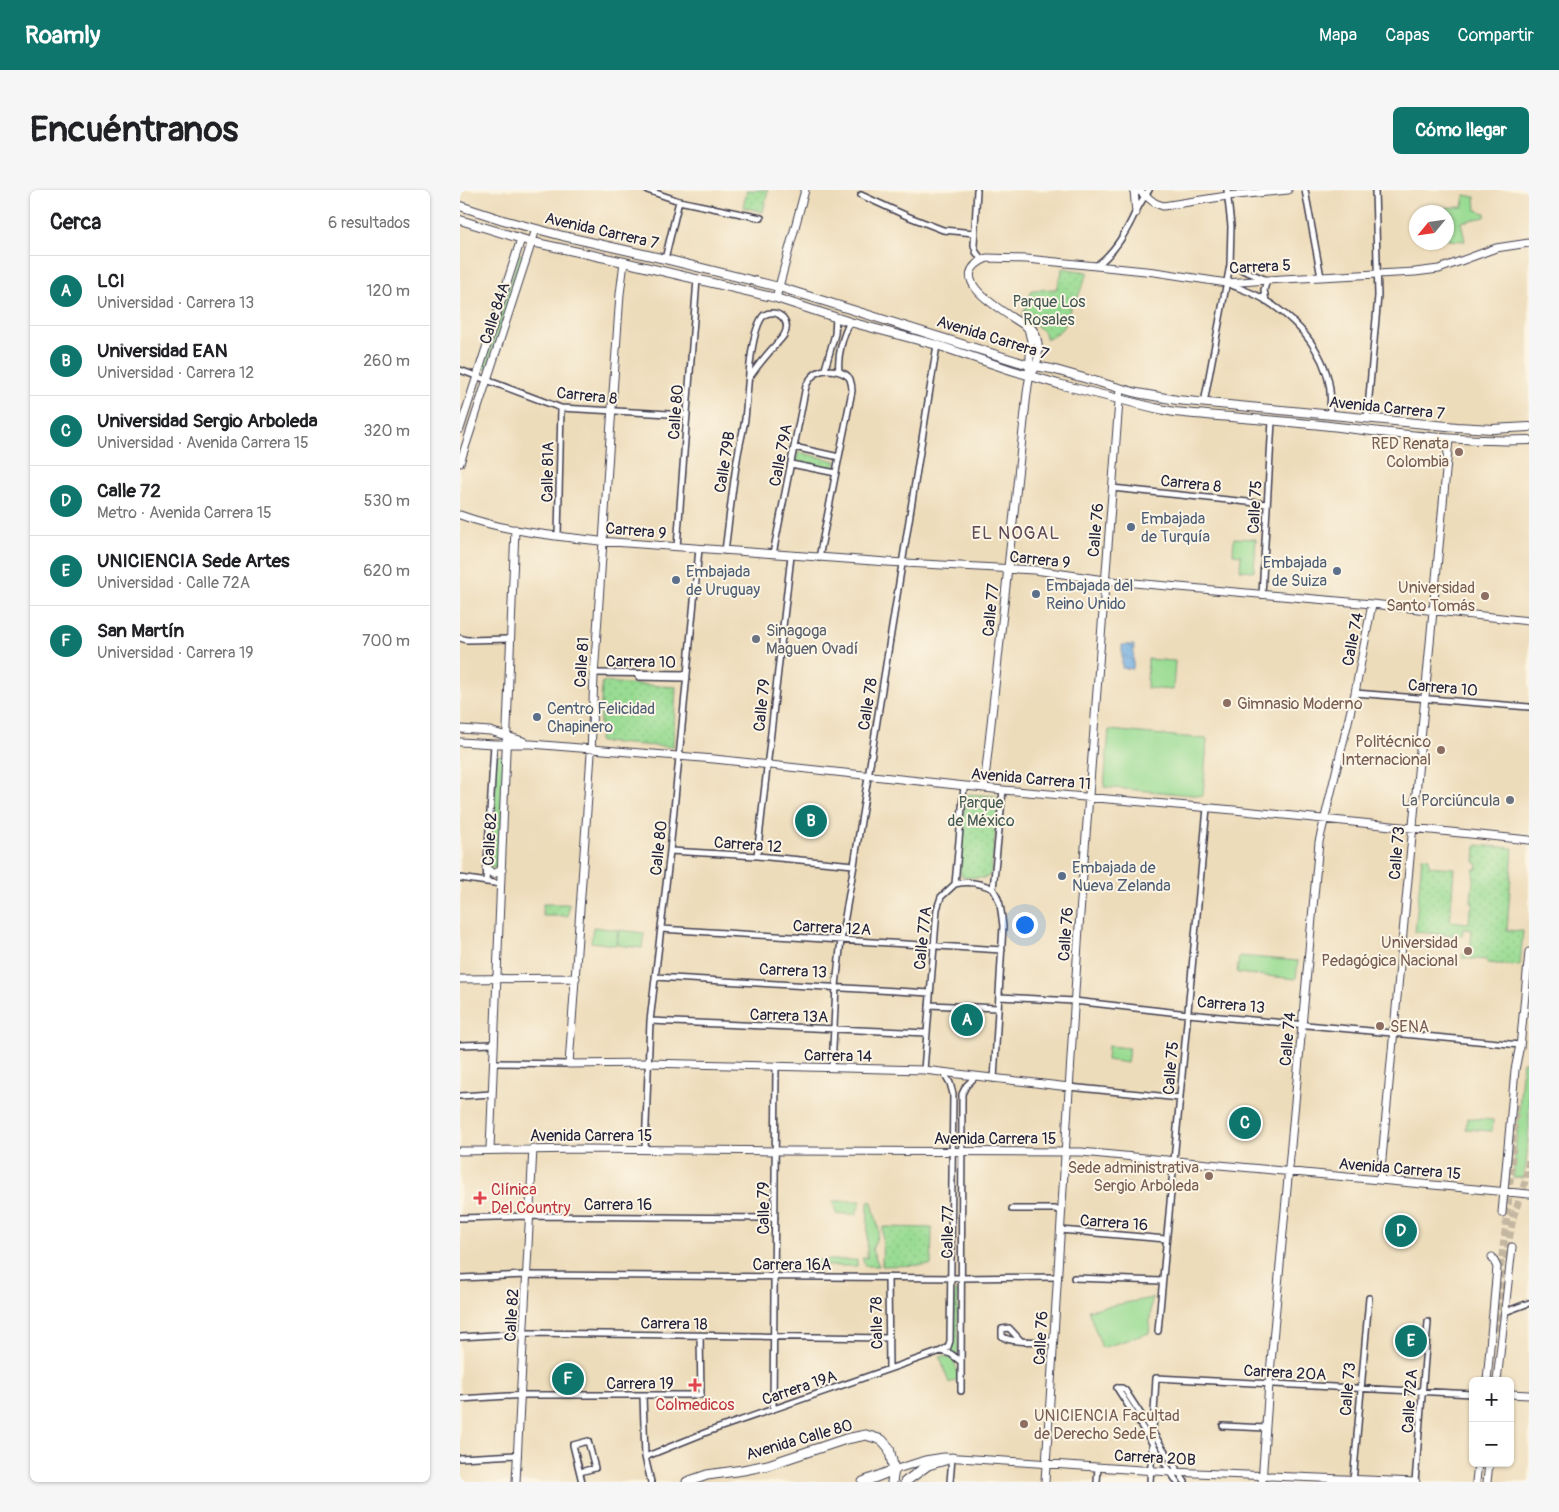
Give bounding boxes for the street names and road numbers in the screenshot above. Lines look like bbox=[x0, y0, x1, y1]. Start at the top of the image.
street label: Avenida Carrera 7 bbox=[543, 208, 661, 254]
street label: Carrera 5 bbox=[1229, 255, 1291, 279]
street label: Calle 84A bbox=[476, 280, 514, 347]
street label: Avenida Carrera 7 bbox=[934, 311, 1052, 365]
street label: Carrera 8 bbox=[556, 383, 618, 409]
street label: Calle 80 bbox=[664, 384, 688, 440]
street label: Avenida Carrera 7 bbox=[1328, 392, 1446, 424]
street label: Calle 79A bbox=[765, 422, 797, 488]
street label: Calle 79B bbox=[710, 430, 740, 494]
street label: Calle 81A bbox=[537, 441, 559, 503]
street label: Carrera 8 bbox=[1160, 471, 1222, 497]
street label: Calle 75 bbox=[1244, 480, 1266, 534]
street label: Calle 76 bbox=[1084, 502, 1108, 558]
street label: Carrera 9 bbox=[605, 518, 667, 544]
street label: Carrera 9 bbox=[1008, 547, 1071, 573]
street label: Calle 77 bbox=[978, 582, 1004, 638]
street label: Calle 74 bbox=[1338, 611, 1368, 668]
street label: Calle 81 bbox=[570, 636, 594, 688]
street label: Carrera 10 bbox=[606, 651, 676, 673]
street label: Carrera 10 bbox=[1407, 675, 1479, 701]
street label: Calle 78 bbox=[854, 677, 882, 732]
street label: Calle 79 bbox=[749, 678, 775, 733]
street label: Avenida Carrera 11 bbox=[970, 764, 1092, 794]
street label: Calle 82 bbox=[479, 812, 501, 866]
street label: Calle 80 bbox=[646, 819, 672, 877]
street label: Calle 73 bbox=[1385, 825, 1409, 881]
street label: Carrera 12 bbox=[713, 833, 783, 857]
street label: Calle 77A bbox=[910, 905, 936, 971]
street label: Calle 76 bbox=[1054, 906, 1078, 962]
street label: Carrera 12A bbox=[792, 916, 872, 940]
street label: Carrera 13 bbox=[758, 959, 828, 983]
street label: Carrera 13 bbox=[1196, 992, 1266, 1018]
street label: Carrera 13A bbox=[749, 1005, 829, 1027]
street label: Calle 74 bbox=[1276, 1011, 1300, 1067]
street label: Calle 75 bbox=[1159, 1041, 1183, 1096]
street label: Carrera 14 bbox=[804, 1045, 872, 1067]
street label: Avenida Carrera 15 bbox=[530, 1126, 652, 1146]
street label: Avenida Carrera 15 bbox=[934, 1129, 1056, 1149]
street label: Avenida Carrera 15 bbox=[1338, 1154, 1462, 1184]
street label: Calle 79 bbox=[754, 1182, 774, 1235]
street label: Carrera 16 bbox=[584, 1195, 652, 1215]
street label: Calle 77 bbox=[938, 1205, 958, 1259]
street label: Carrera 16 bbox=[1079, 1211, 1149, 1235]
street label: Carrera 16A bbox=[753, 1255, 831, 1275]
street label: Calle 82 bbox=[501, 1288, 523, 1342]
street label: Calle 78 bbox=[867, 1296, 887, 1350]
street label: Calle 76 bbox=[1030, 1311, 1052, 1366]
street label: Carrera 18 bbox=[640, 1313, 708, 1335]
street label: Carrera 20A bbox=[1243, 1361, 1327, 1385]
street label: Calle 73 bbox=[1336, 1361, 1360, 1417]
street label: Carrera 19A bbox=[759, 1366, 839, 1410]
street label: Calle 72A bbox=[1398, 1368, 1422, 1434]
street label: Carrera 19 bbox=[606, 1374, 674, 1394]
street label: Avenida Calle 80 bbox=[744, 1415, 855, 1465]
street label: Carrera 20B bbox=[1114, 1446, 1196, 1470]

